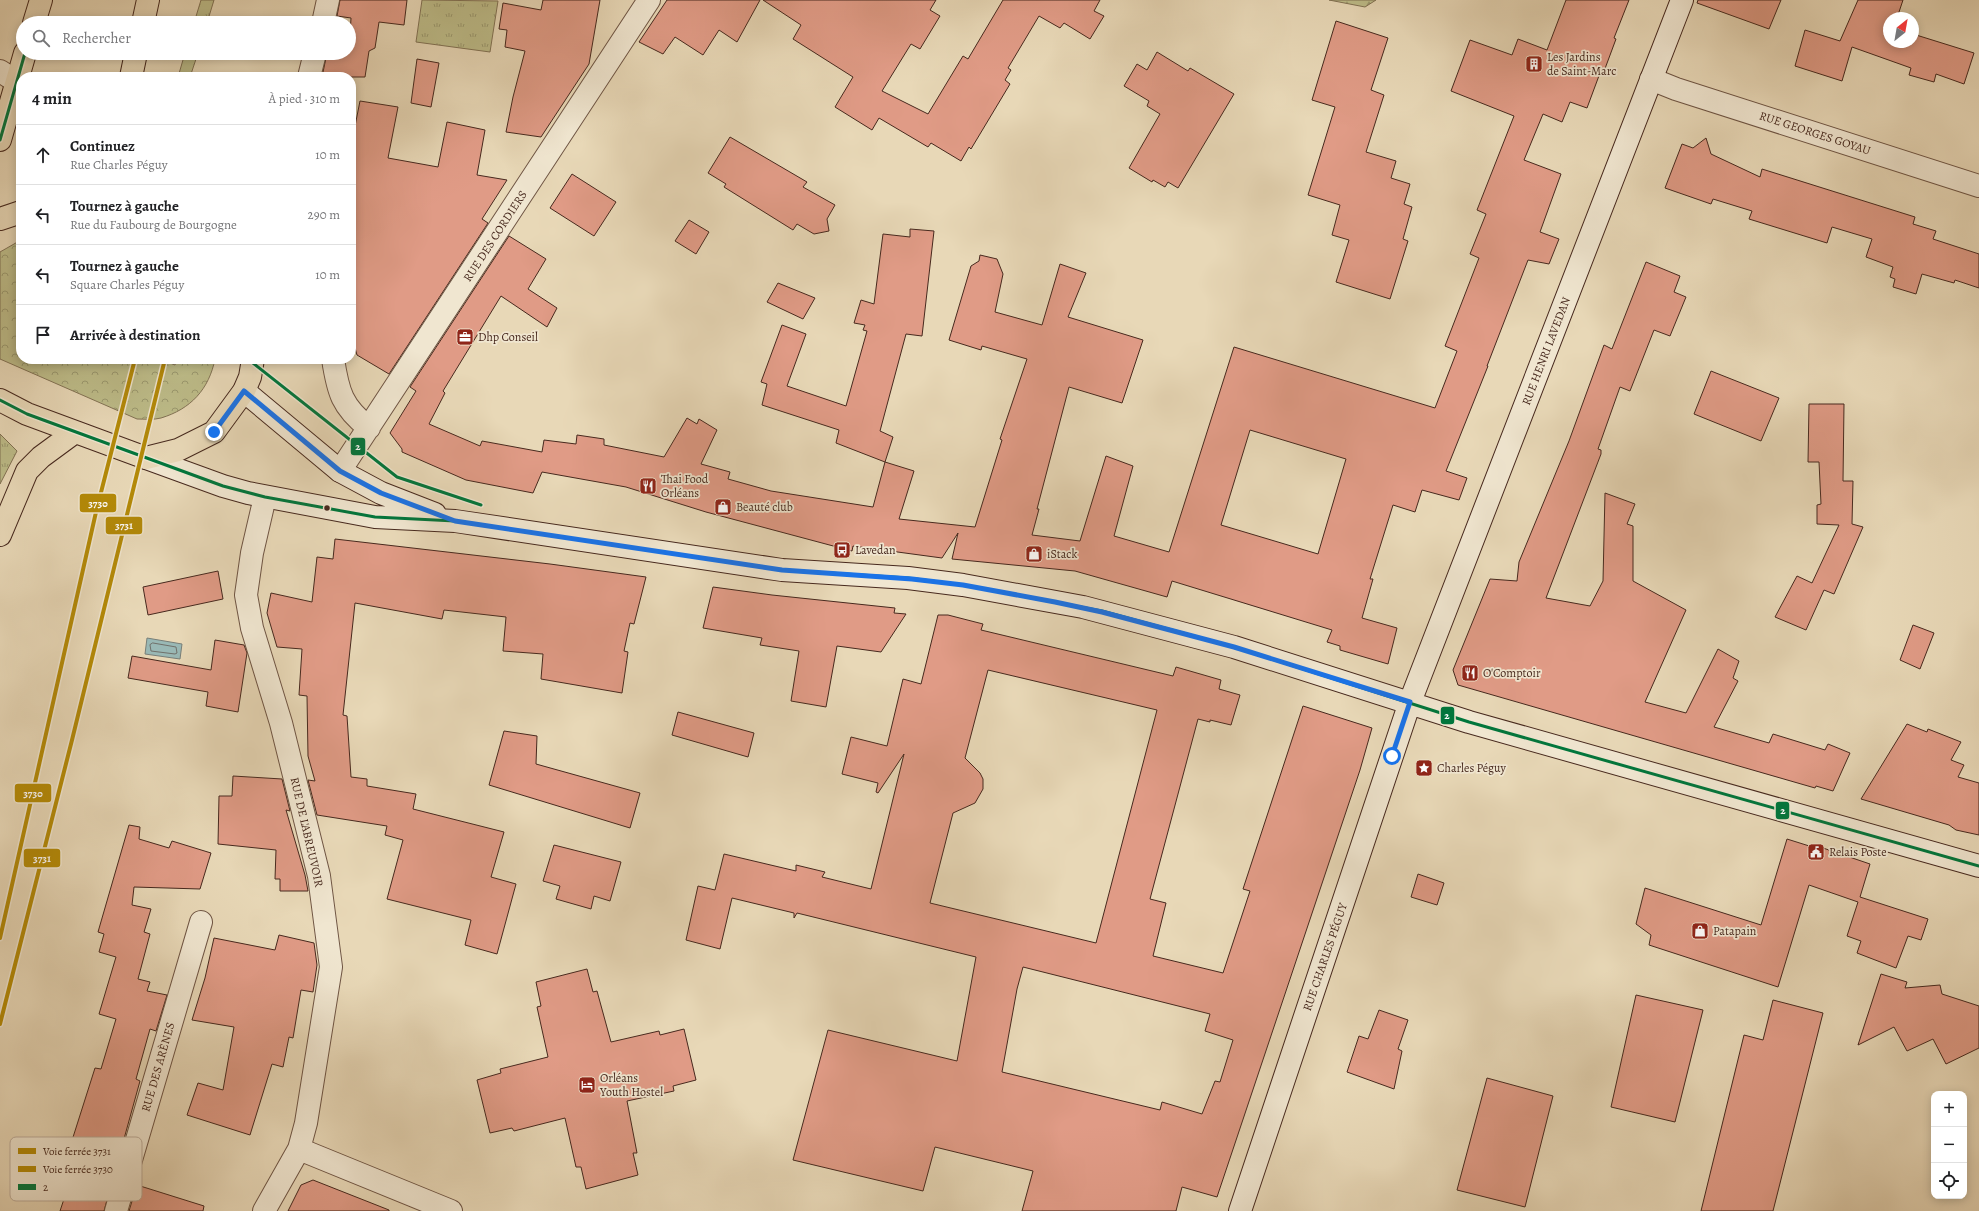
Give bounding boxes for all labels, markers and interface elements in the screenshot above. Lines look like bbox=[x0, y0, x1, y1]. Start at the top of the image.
north arrow bbox=[1883, 12, 1919, 48]
search box bbox=[16, 16, 356, 60]
icon: search bbox=[30, 27, 52, 49]
text: Rechercher bbox=[62, 28, 131, 48]
place label: Les Jardins de Saint-Marc bbox=[1547, 49, 1616, 79]
building icon: Les Jardins de Saint-Marc bbox=[1524, 54, 1544, 74]
text: 4 min bbox=[32, 87, 72, 110]
text: À pied · 310 m bbox=[269, 90, 340, 107]
street label: RUE GEORGES GOYAU bbox=[1757, 107, 1873, 159]
text: Continuez bbox=[70, 136, 135, 156]
icon: ahead bbox=[32, 144, 54, 166]
text: 10 m bbox=[315, 146, 340, 163]
text: Rue Charles Péguy bbox=[70, 156, 168, 173]
street label: RUE DES CORDIERS bbox=[460, 187, 530, 285]
text: Tournez à gauche bbox=[70, 196, 179, 216]
icon: left bbox=[32, 204, 54, 226]
text: 290 m bbox=[308, 206, 340, 223]
text: Rue du Faubourg de Bourgogne bbox=[70, 216, 237, 233]
text: Tournez à gauche bbox=[70, 256, 179, 276]
icon: left bbox=[32, 264, 54, 286]
text: 10 m bbox=[315, 266, 340, 283]
text: Square Charles Péguy bbox=[70, 276, 184, 293]
street label: RUE HENRI LAVEDAN bbox=[1518, 294, 1574, 407]
icon: arrive bbox=[32, 324, 54, 346]
text: Arrivée à destination bbox=[70, 325, 201, 345]
office icon: Dhp Conseil bbox=[455, 327, 475, 347]
place label: Dhp Conseil bbox=[478, 329, 538, 345]
route end bbox=[205, 423, 223, 441]
line badge: 2 bbox=[350, 437, 366, 456]
text: 2 bbox=[355, 439, 361, 454]
place label: Thai Food Orléans bbox=[661, 471, 709, 501]
restaurant icon: Thai Food Orléans bbox=[638, 476, 658, 496]
line badge: 3730 bbox=[79, 493, 117, 513]
text: 3730 bbox=[88, 496, 108, 511]
shop icon: Beauté club bbox=[713, 497, 733, 517]
place label: Beauté club bbox=[736, 499, 793, 515]
unlabelled marker bbox=[322, 503, 332, 513]
line badge: 3731 bbox=[105, 516, 143, 535]
text: 3731 bbox=[115, 518, 133, 533]
bus stop icon: Lavedan bbox=[832, 540, 852, 560]
place label: Lavedan bbox=[855, 542, 896, 558]
shop icon: iStack bbox=[1024, 544, 1044, 564]
place label: iStack bbox=[1047, 546, 1077, 562]
restaurant icon: O'Comptoir bbox=[1460, 663, 1480, 683]
place label: O'Comptoir bbox=[1483, 665, 1541, 681]
line badge: 2 bbox=[1440, 706, 1455, 725]
text: 2 bbox=[1444, 708, 1450, 723]
route start bbox=[1383, 747, 1401, 765]
place icon: Charles Péguy bbox=[1414, 758, 1434, 778]
place label: Charles Péguy bbox=[1437, 760, 1506, 776]
street label: RUE DE L'ABREUVOIR bbox=[287, 776, 328, 889]
line badge: 3730 bbox=[14, 783, 52, 803]
text: 3730 bbox=[23, 786, 43, 801]
line badge: 2 bbox=[1775, 801, 1790, 820]
text: 2 bbox=[1780, 803, 1786, 818]
public building icon: Relais Poste bbox=[1806, 842, 1826, 862]
place label: Relais Poste bbox=[1829, 844, 1887, 860]
line badge: 3731 bbox=[23, 848, 61, 868]
text: 3731 bbox=[33, 851, 51, 866]
street label: RUE CHARLES PÉGUY bbox=[1299, 900, 1351, 1013]
shop icon: Patapain bbox=[1690, 921, 1710, 941]
place label: Patapain bbox=[1713, 923, 1757, 939]
street label: RUE DES ARÈNES bbox=[138, 1020, 178, 1114]
place label: Orléans Youth Hostel bbox=[599, 1070, 663, 1100]
hotel icon: Orléans Youth Hostel bbox=[577, 1075, 597, 1095]
map controls bbox=[1931, 1091, 1967, 1199]
button: + bbox=[1931, 1091, 1967, 1127]
button: − bbox=[1931, 1127, 1967, 1163]
legend bbox=[10, 1137, 142, 1201]
text: Voie ferrée 3731 bbox=[42, 1144, 111, 1159]
text: Voie ferrée 3730 bbox=[42, 1162, 113, 1177]
button: locate bbox=[1931, 1163, 1967, 1199]
text: 2 bbox=[43, 1180, 48, 1195]

